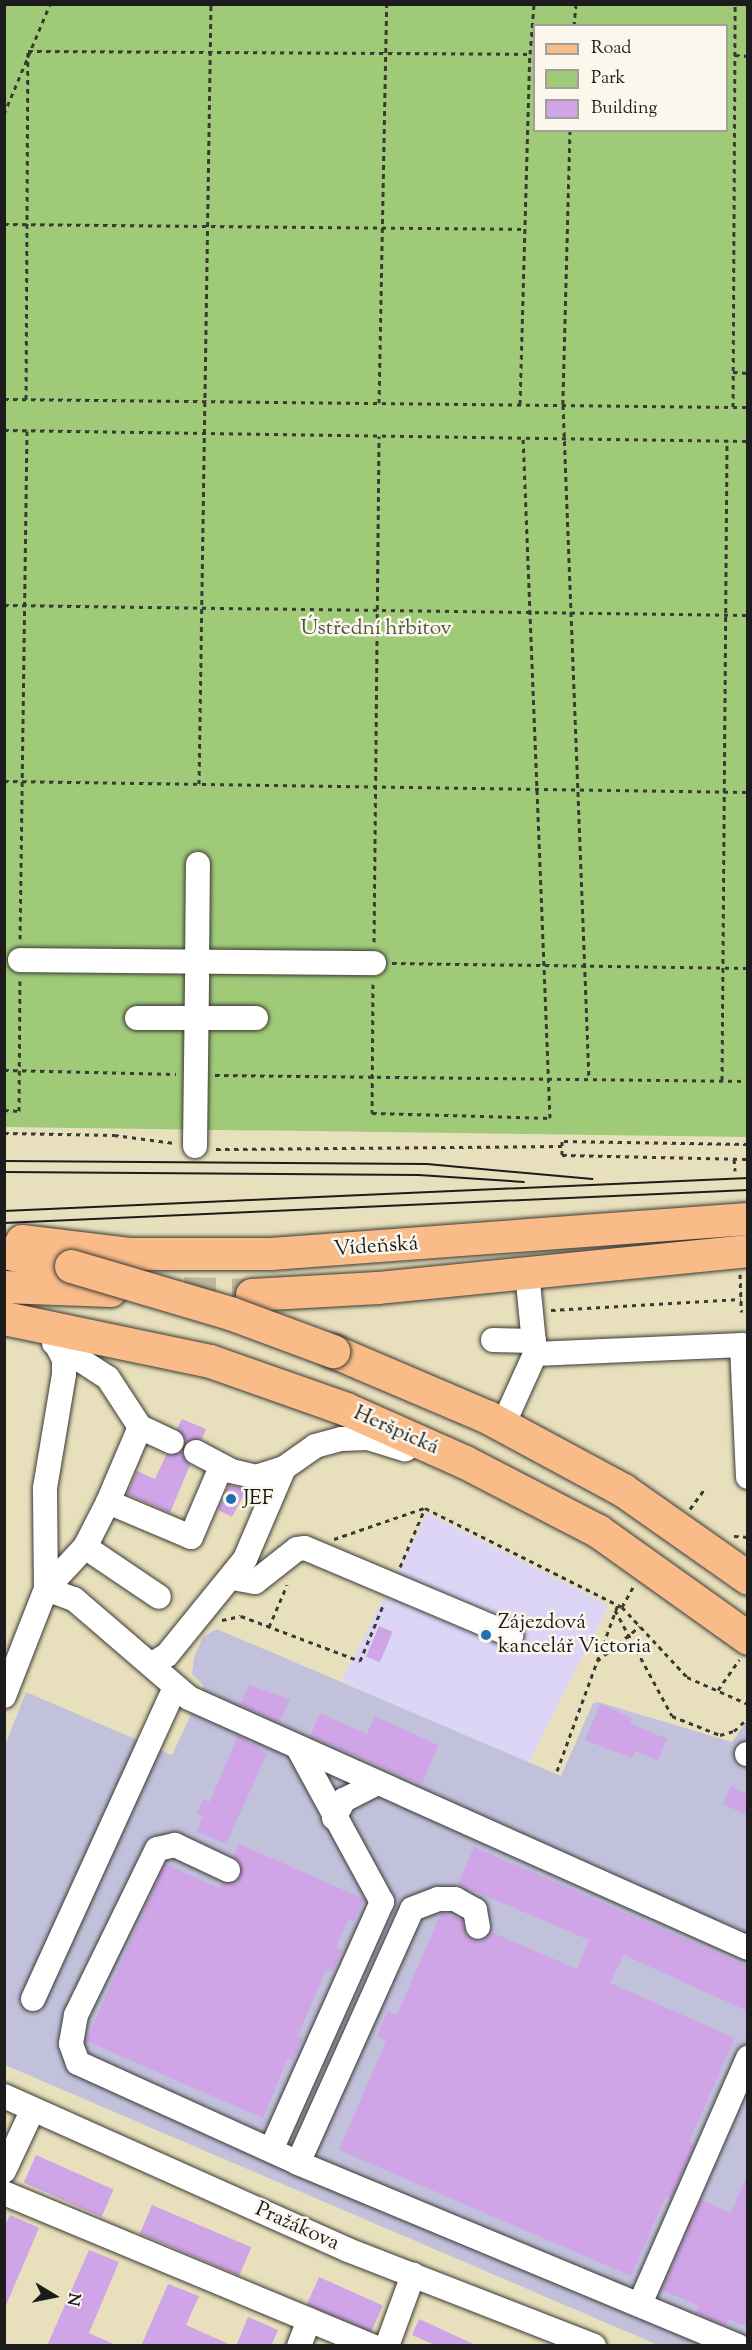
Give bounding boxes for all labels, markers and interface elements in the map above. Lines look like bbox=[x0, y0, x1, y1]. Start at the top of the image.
legend bbox=[533, 24, 728, 132]
text: Road bbox=[591, 36, 631, 62]
text: Park bbox=[591, 66, 625, 92]
text: Building bbox=[591, 96, 657, 122]
park label: Ústřední hřbitov bbox=[300, 616, 452, 642]
street label: Vídeňská bbox=[333, 1231, 419, 1263]
street label: Heršpická bbox=[350, 1401, 442, 1461]
place label: JEF bbox=[243, 1486, 273, 1512]
marker: JEF bbox=[224, 1492, 238, 1506]
place label: Zájezdová kancelář Victoria bbox=[498, 1610, 651, 1660]
marker: Zájezdová kancelář Victoria bbox=[479, 1628, 493, 1642]
street label: Pražákova bbox=[251, 2197, 343, 2257]
north arrow bbox=[24, 2266, 84, 2326]
text: N bbox=[60, 2291, 85, 2308]

